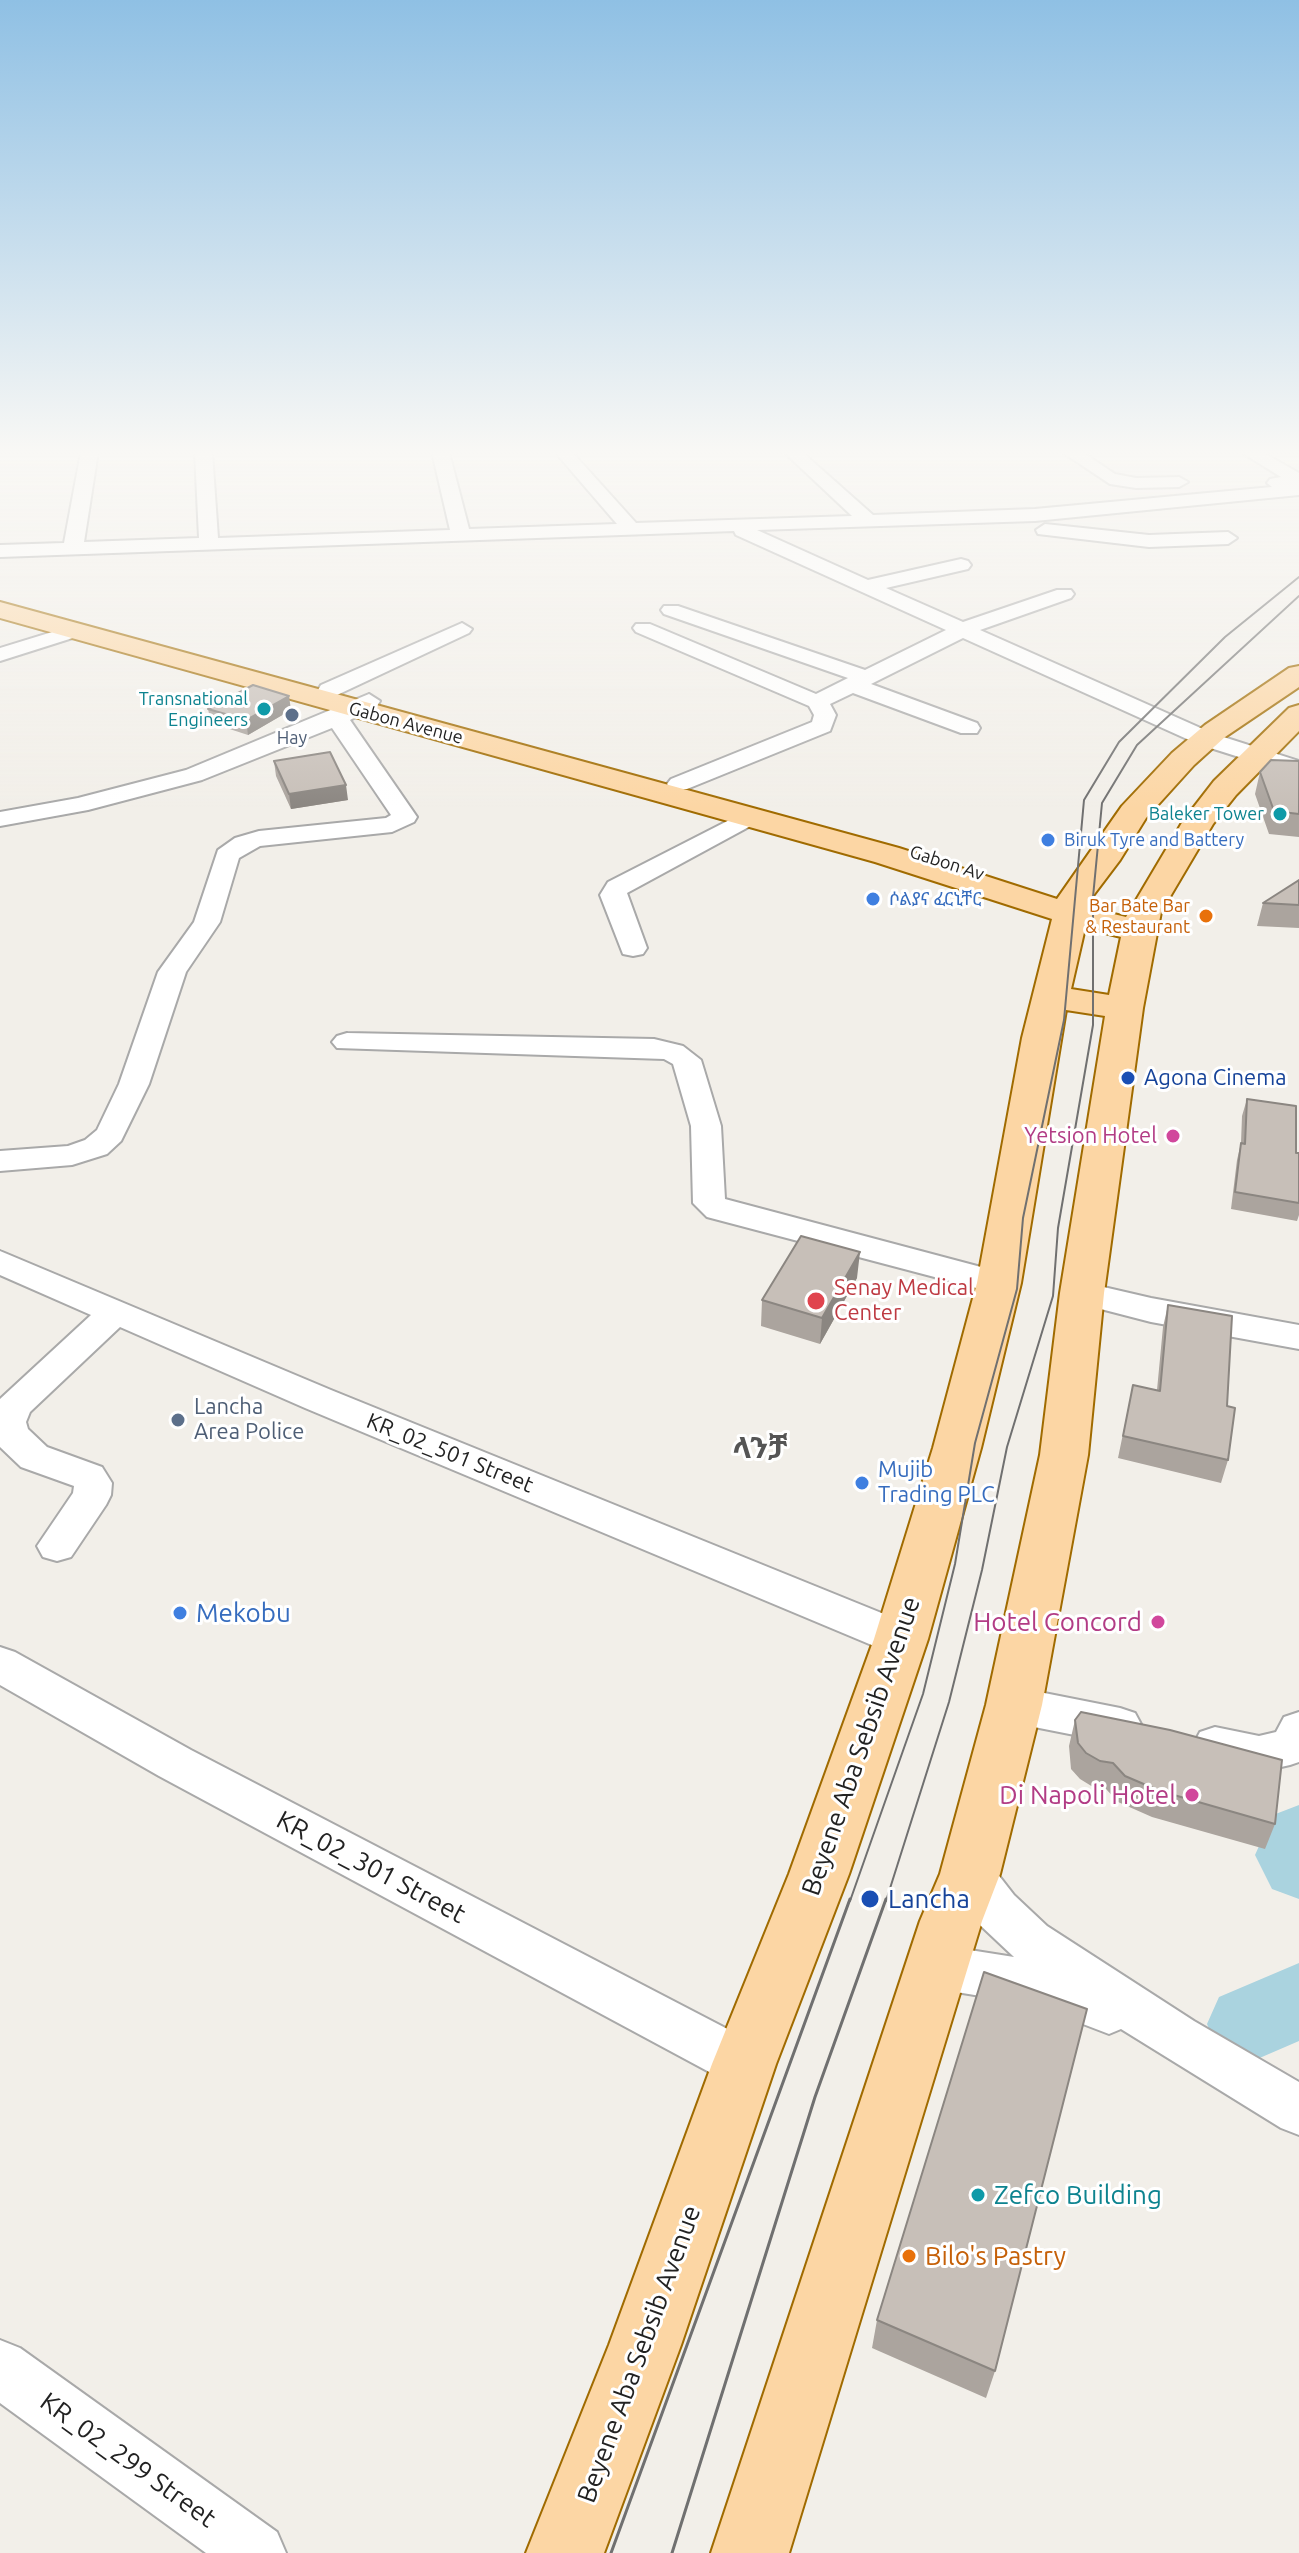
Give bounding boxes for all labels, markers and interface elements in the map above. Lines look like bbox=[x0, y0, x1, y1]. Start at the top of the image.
place label: Transnational Engineers bbox=[139, 688, 248, 730]
street label: Gabon Avenue bbox=[347, 697, 465, 749]
marker: Transnational Engineers bbox=[255, 700, 273, 718]
marker: Hay bbox=[283, 706, 301, 724]
place label: Hay bbox=[277, 727, 307, 749]
place label: Baleker Tower bbox=[1149, 803, 1264, 825]
marker: Baleker Tower bbox=[1271, 805, 1289, 823]
place label: Biruk Tyre and Battery bbox=[1064, 829, 1244, 851]
marker: Biruk Tyre and Battery bbox=[1039, 831, 1057, 849]
street label: Gabon Av bbox=[907, 841, 987, 885]
place label: ሶልያና ፈርኒቸር bbox=[889, 888, 981, 910]
marker: ሶልያና ፈርኒቸር bbox=[864, 890, 882, 908]
place label: Bar Bate Bar & Restaurant bbox=[1085, 895, 1190, 938]
marker: Bar Bate Bar & Restaurant bbox=[1197, 907, 1215, 925]
place label: Agona Cinema bbox=[1144, 1065, 1287, 1091]
marker: Agona Cinema bbox=[1119, 1069, 1137, 1087]
place label: Yetsion Hotel bbox=[1024, 1123, 1157, 1149]
marker: Yetsion Hotel bbox=[1164, 1127, 1182, 1145]
place label: Senay Medical Center bbox=[834, 1275, 974, 1326]
marker: Senay Medical Center bbox=[805, 1290, 827, 1312]
place label: Lancha Area Police bbox=[194, 1394, 304, 1446]
street label: KR_02_501 Street bbox=[363, 1408, 537, 1498]
marker: Lancha Area Police bbox=[169, 1411, 187, 1429]
district label: ላንቻ bbox=[733, 1430, 787, 1466]
place label: Mujib Trading PLC bbox=[878, 1457, 995, 1508]
marker: Mujib Trading PLC bbox=[853, 1474, 871, 1492]
street label: Beyene Aba Sebsib Avenue bbox=[795, 1593, 927, 1899]
place label: Mekobu bbox=[196, 1597, 291, 1629]
marker: Mekobu bbox=[171, 1604, 189, 1622]
place label: Hotel Concord bbox=[973, 1606, 1142, 1638]
marker: Hotel Concord bbox=[1149, 1613, 1167, 1631]
place label: Di Napoli Hotel bbox=[999, 1779, 1176, 1811]
marker: Di Napoli Hotel bbox=[1183, 1786, 1201, 1804]
street label: KR_02_301 Street bbox=[271, 1804, 471, 1930]
place label: Lancha bbox=[888, 1883, 970, 1915]
marker: Lancha bbox=[859, 1888, 881, 1910]
place label: Zefco Building bbox=[994, 2179, 1162, 2211]
marker: Zefco Building bbox=[969, 2186, 987, 2204]
street label: Beyene Aba Sebsib Avenue bbox=[571, 2201, 707, 2507]
place label: Bilo's Pastry bbox=[925, 2240, 1066, 2272]
marker: Bilo's Pastry bbox=[900, 2247, 918, 2265]
street label: KR_02_299 Street bbox=[34, 2386, 222, 2534]

